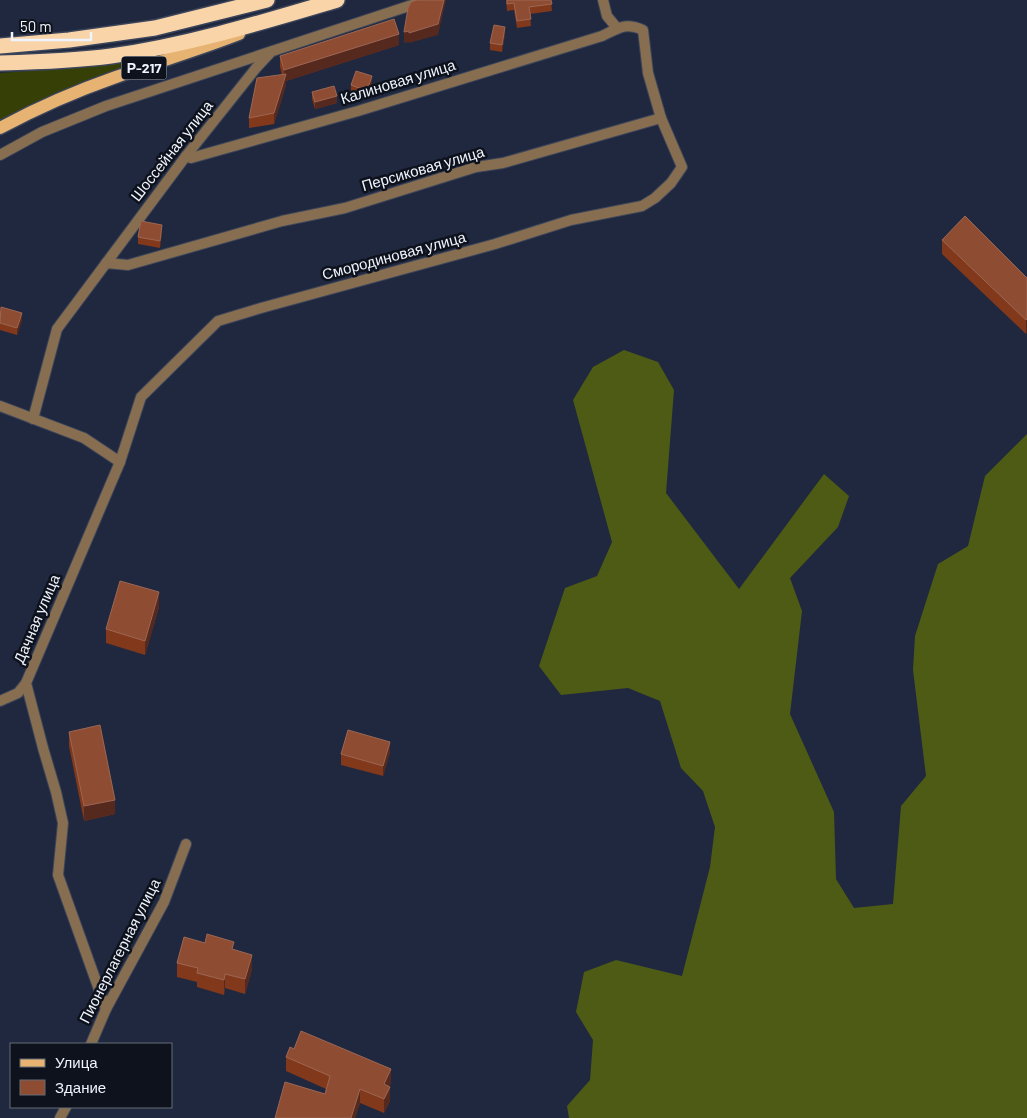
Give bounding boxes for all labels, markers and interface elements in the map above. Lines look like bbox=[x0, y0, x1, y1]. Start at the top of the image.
scale bar bbox=[12, 10, 91, 42]
text: 50 m bbox=[20, 17, 52, 35]
street label: Калиновая улица bbox=[338, 55, 458, 107]
road number: Р-217 bbox=[122, 56, 166, 80]
street label: Шоссейная улица bbox=[126, 96, 217, 204]
street label: Персиковая улица bbox=[359, 142, 487, 194]
street label: Смородиновая улица bbox=[320, 227, 468, 283]
street label: Дачная улица bbox=[9, 571, 63, 666]
street label: Пионерлагерная улица bbox=[75, 875, 164, 1026]
legend bbox=[10, 1043, 172, 1108]
text: Улица bbox=[55, 1053, 98, 1071]
text: Здание bbox=[55, 1078, 106, 1096]

